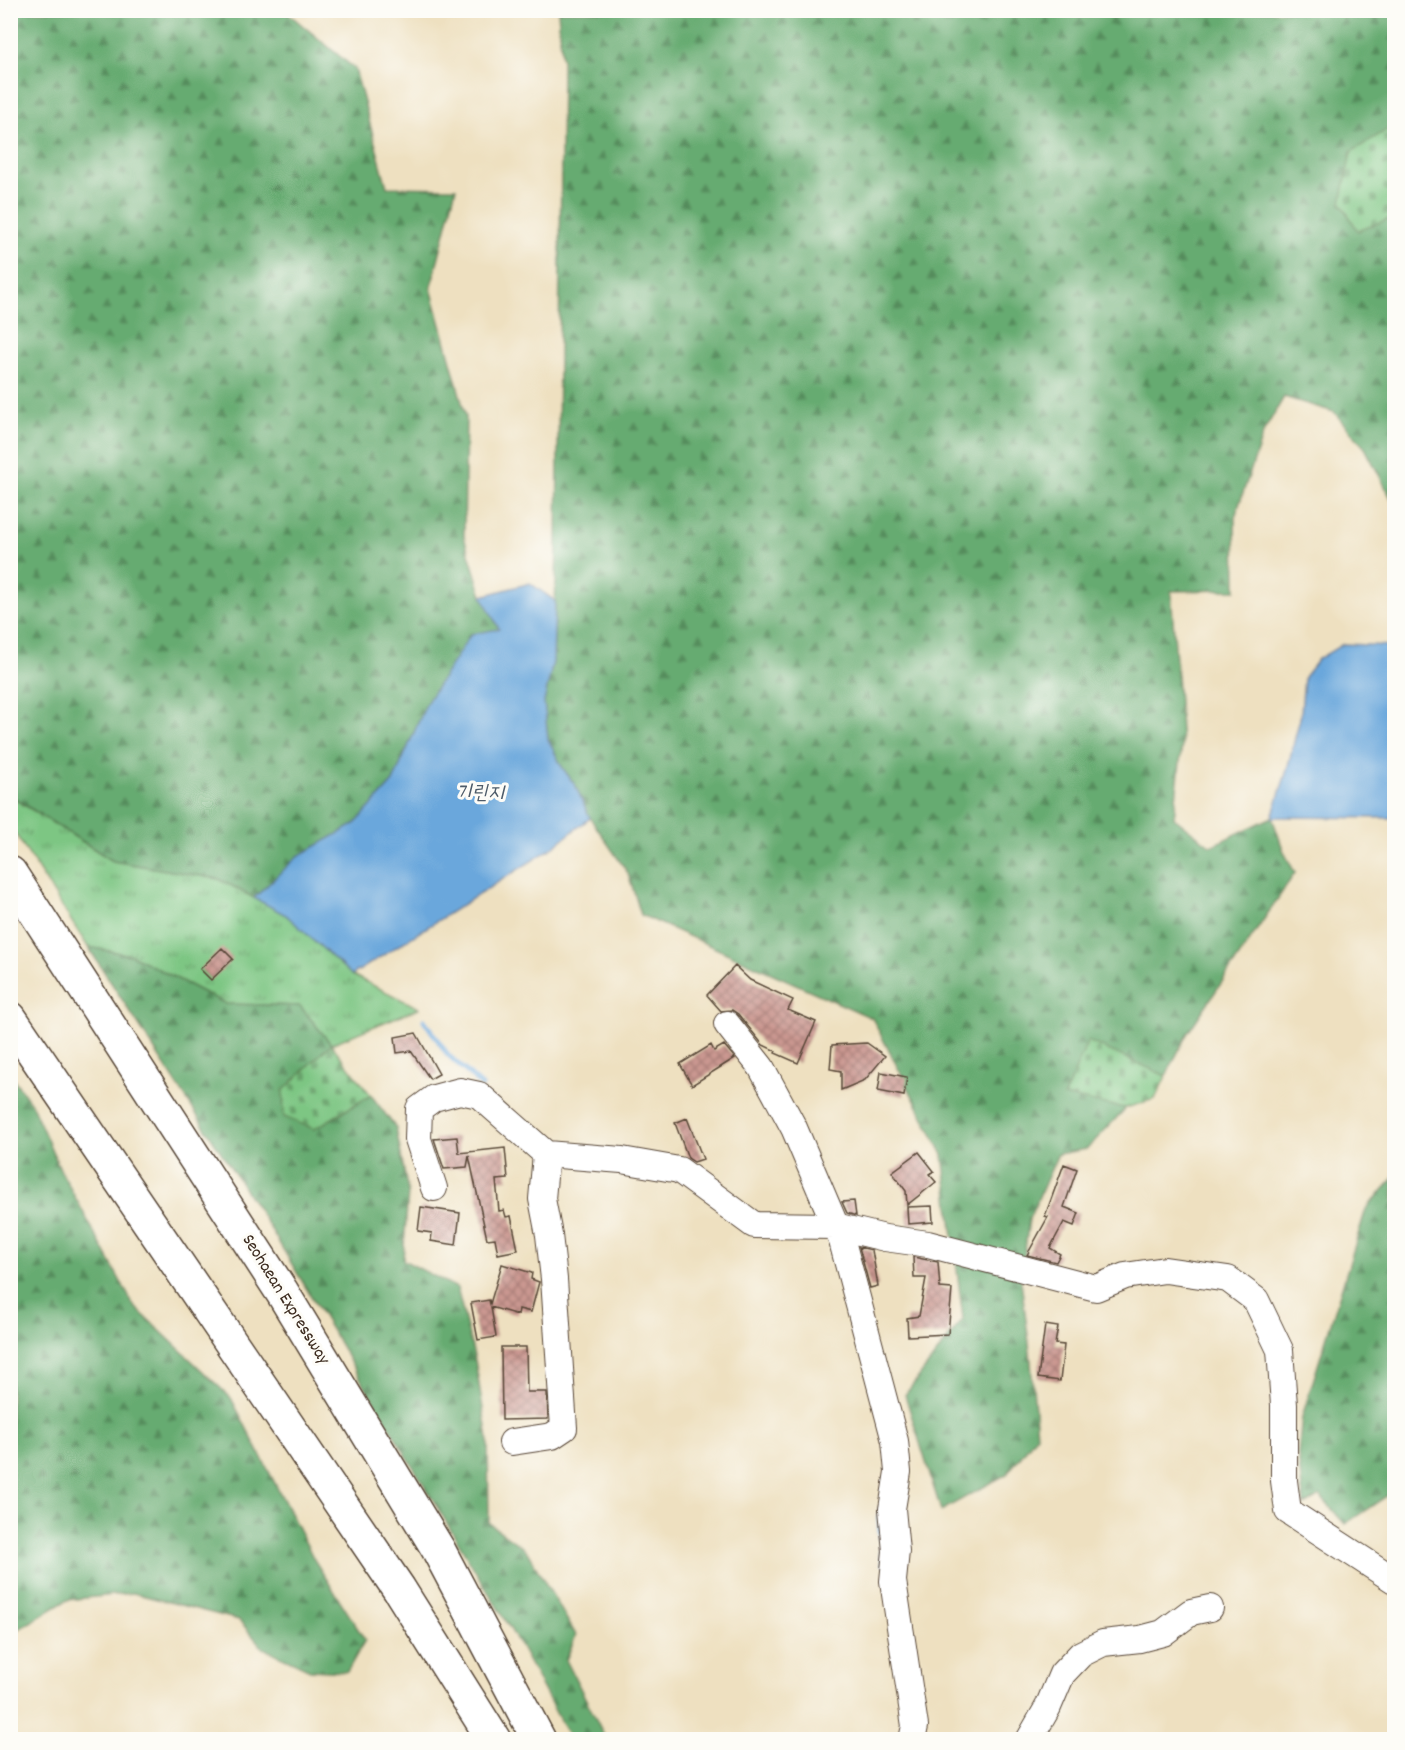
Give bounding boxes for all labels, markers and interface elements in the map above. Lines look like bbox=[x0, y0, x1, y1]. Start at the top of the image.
water label: 기린지 bbox=[456, 780, 506, 808]
street label: Seohaean Expressway bbox=[235, 1230, 336, 1371]

